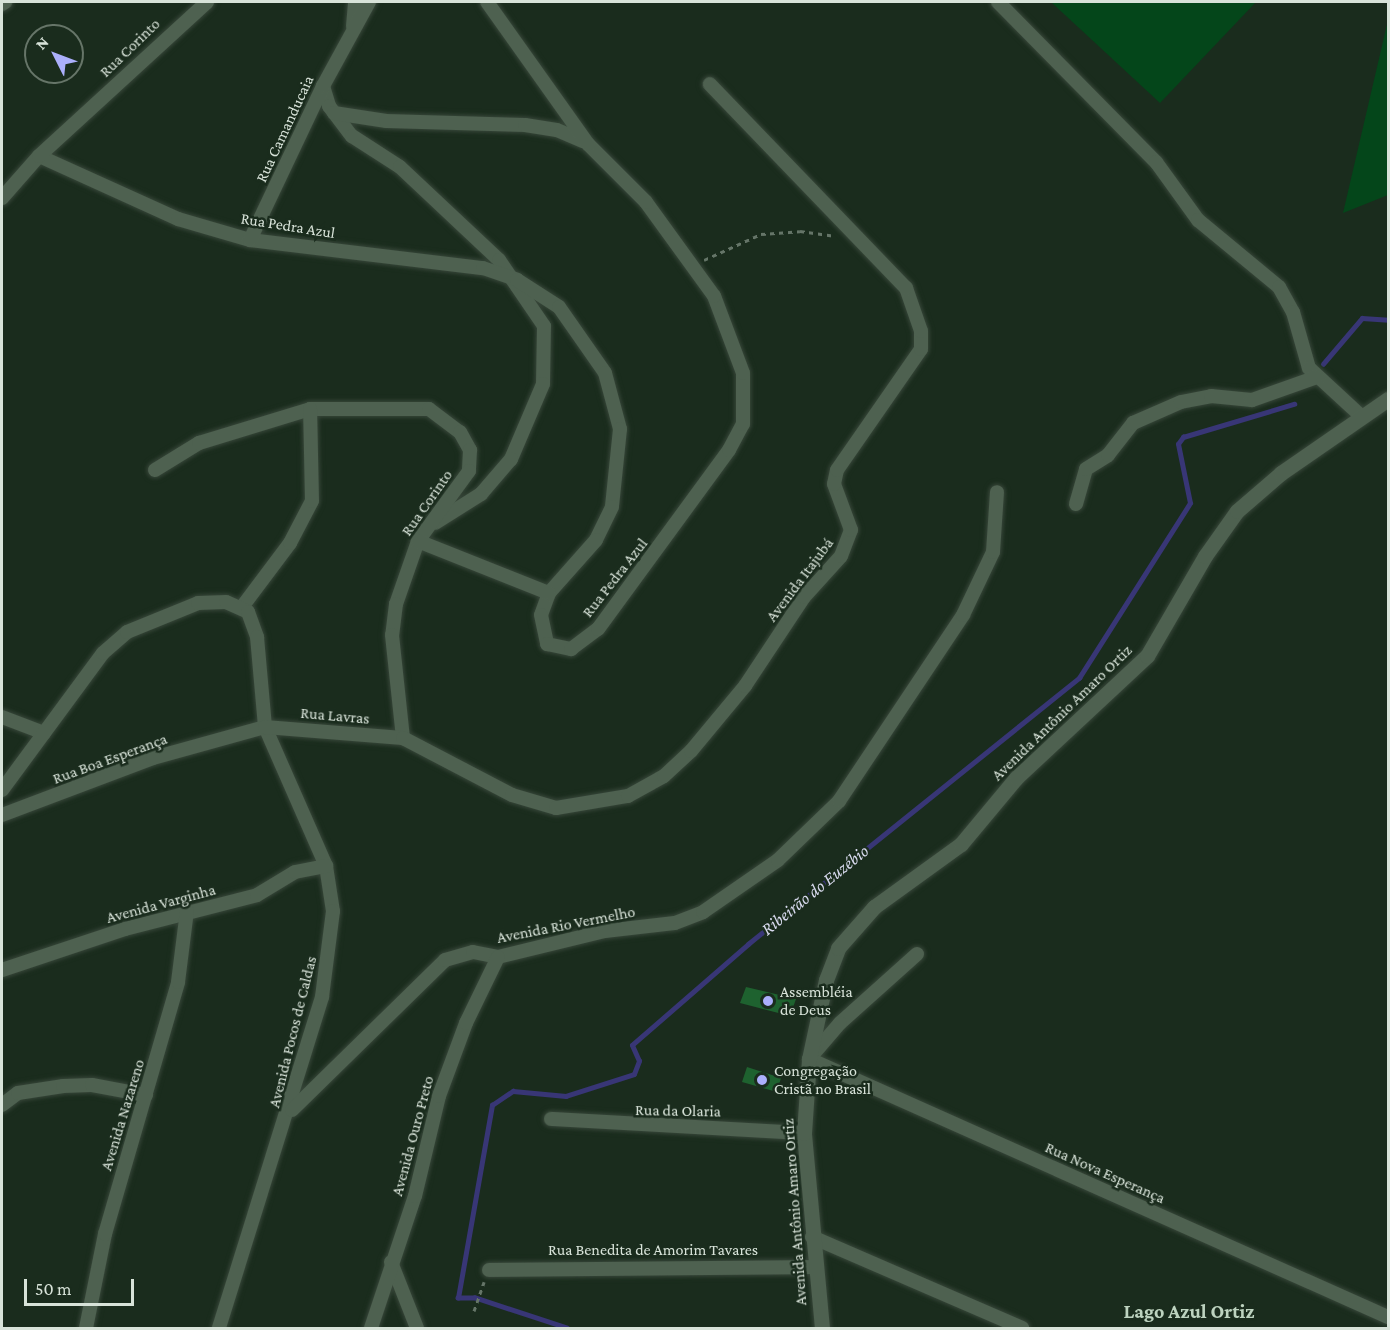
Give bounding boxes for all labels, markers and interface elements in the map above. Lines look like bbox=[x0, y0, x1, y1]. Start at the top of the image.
street label: Rua Corinto bbox=[96, 15, 164, 81]
north arrow bbox=[24, 24, 84, 84]
text: N bbox=[32, 33, 52, 53]
street label: Rua Camanducaia bbox=[252, 72, 318, 186]
street label: Rua Pedra Azul bbox=[240, 209, 336, 243]
street label: Rua Corinto bbox=[397, 466, 457, 540]
street label: Avenida Itajubá bbox=[762, 534, 838, 626]
street label: Rua Pedra Azul bbox=[578, 535, 652, 621]
street label: Avenida Antônio Amaro Ortiz bbox=[988, 641, 1136, 785]
street label: Rua Lavras bbox=[300, 703, 370, 729]
street label: Rua Boa Esperança bbox=[50, 729, 170, 789]
water label: Ribeirão do Euzébio bbox=[757, 840, 873, 940]
street label: Avenida Varginha bbox=[104, 880, 218, 928]
street label: Avenida Rio Vermelho bbox=[495, 902, 637, 948]
street label: Avenida Pocos de Caldas bbox=[265, 954, 321, 1110]
place label: Assembléia de Deus bbox=[780, 982, 853, 1020]
marker: Assembléia de Deus bbox=[761, 994, 775, 1008]
street label: Avenida Nazareno bbox=[97, 1057, 149, 1173]
place label: Congregação Cristã no Brasil bbox=[774, 1061, 871, 1099]
marker: Congregação Cristã no Brasil bbox=[755, 1073, 769, 1087]
street label: Avenida Ouro Preto bbox=[388, 1074, 438, 1198]
street label: Rua da Olaria bbox=[635, 1101, 721, 1121]
street label: Avenida Antônio Amaro Ortiz bbox=[779, 1118, 811, 1306]
street label: Rua Nova Esperança bbox=[1042, 1138, 1168, 1208]
street label: Rua Benedita de Amorim Tavares bbox=[548, 1240, 758, 1260]
scale bar bbox=[27, 1267, 136, 1305]
text: 50 m bbox=[35, 1279, 72, 1299]
district label: Lago Azul Ortiz bbox=[1124, 1299, 1254, 1323]

